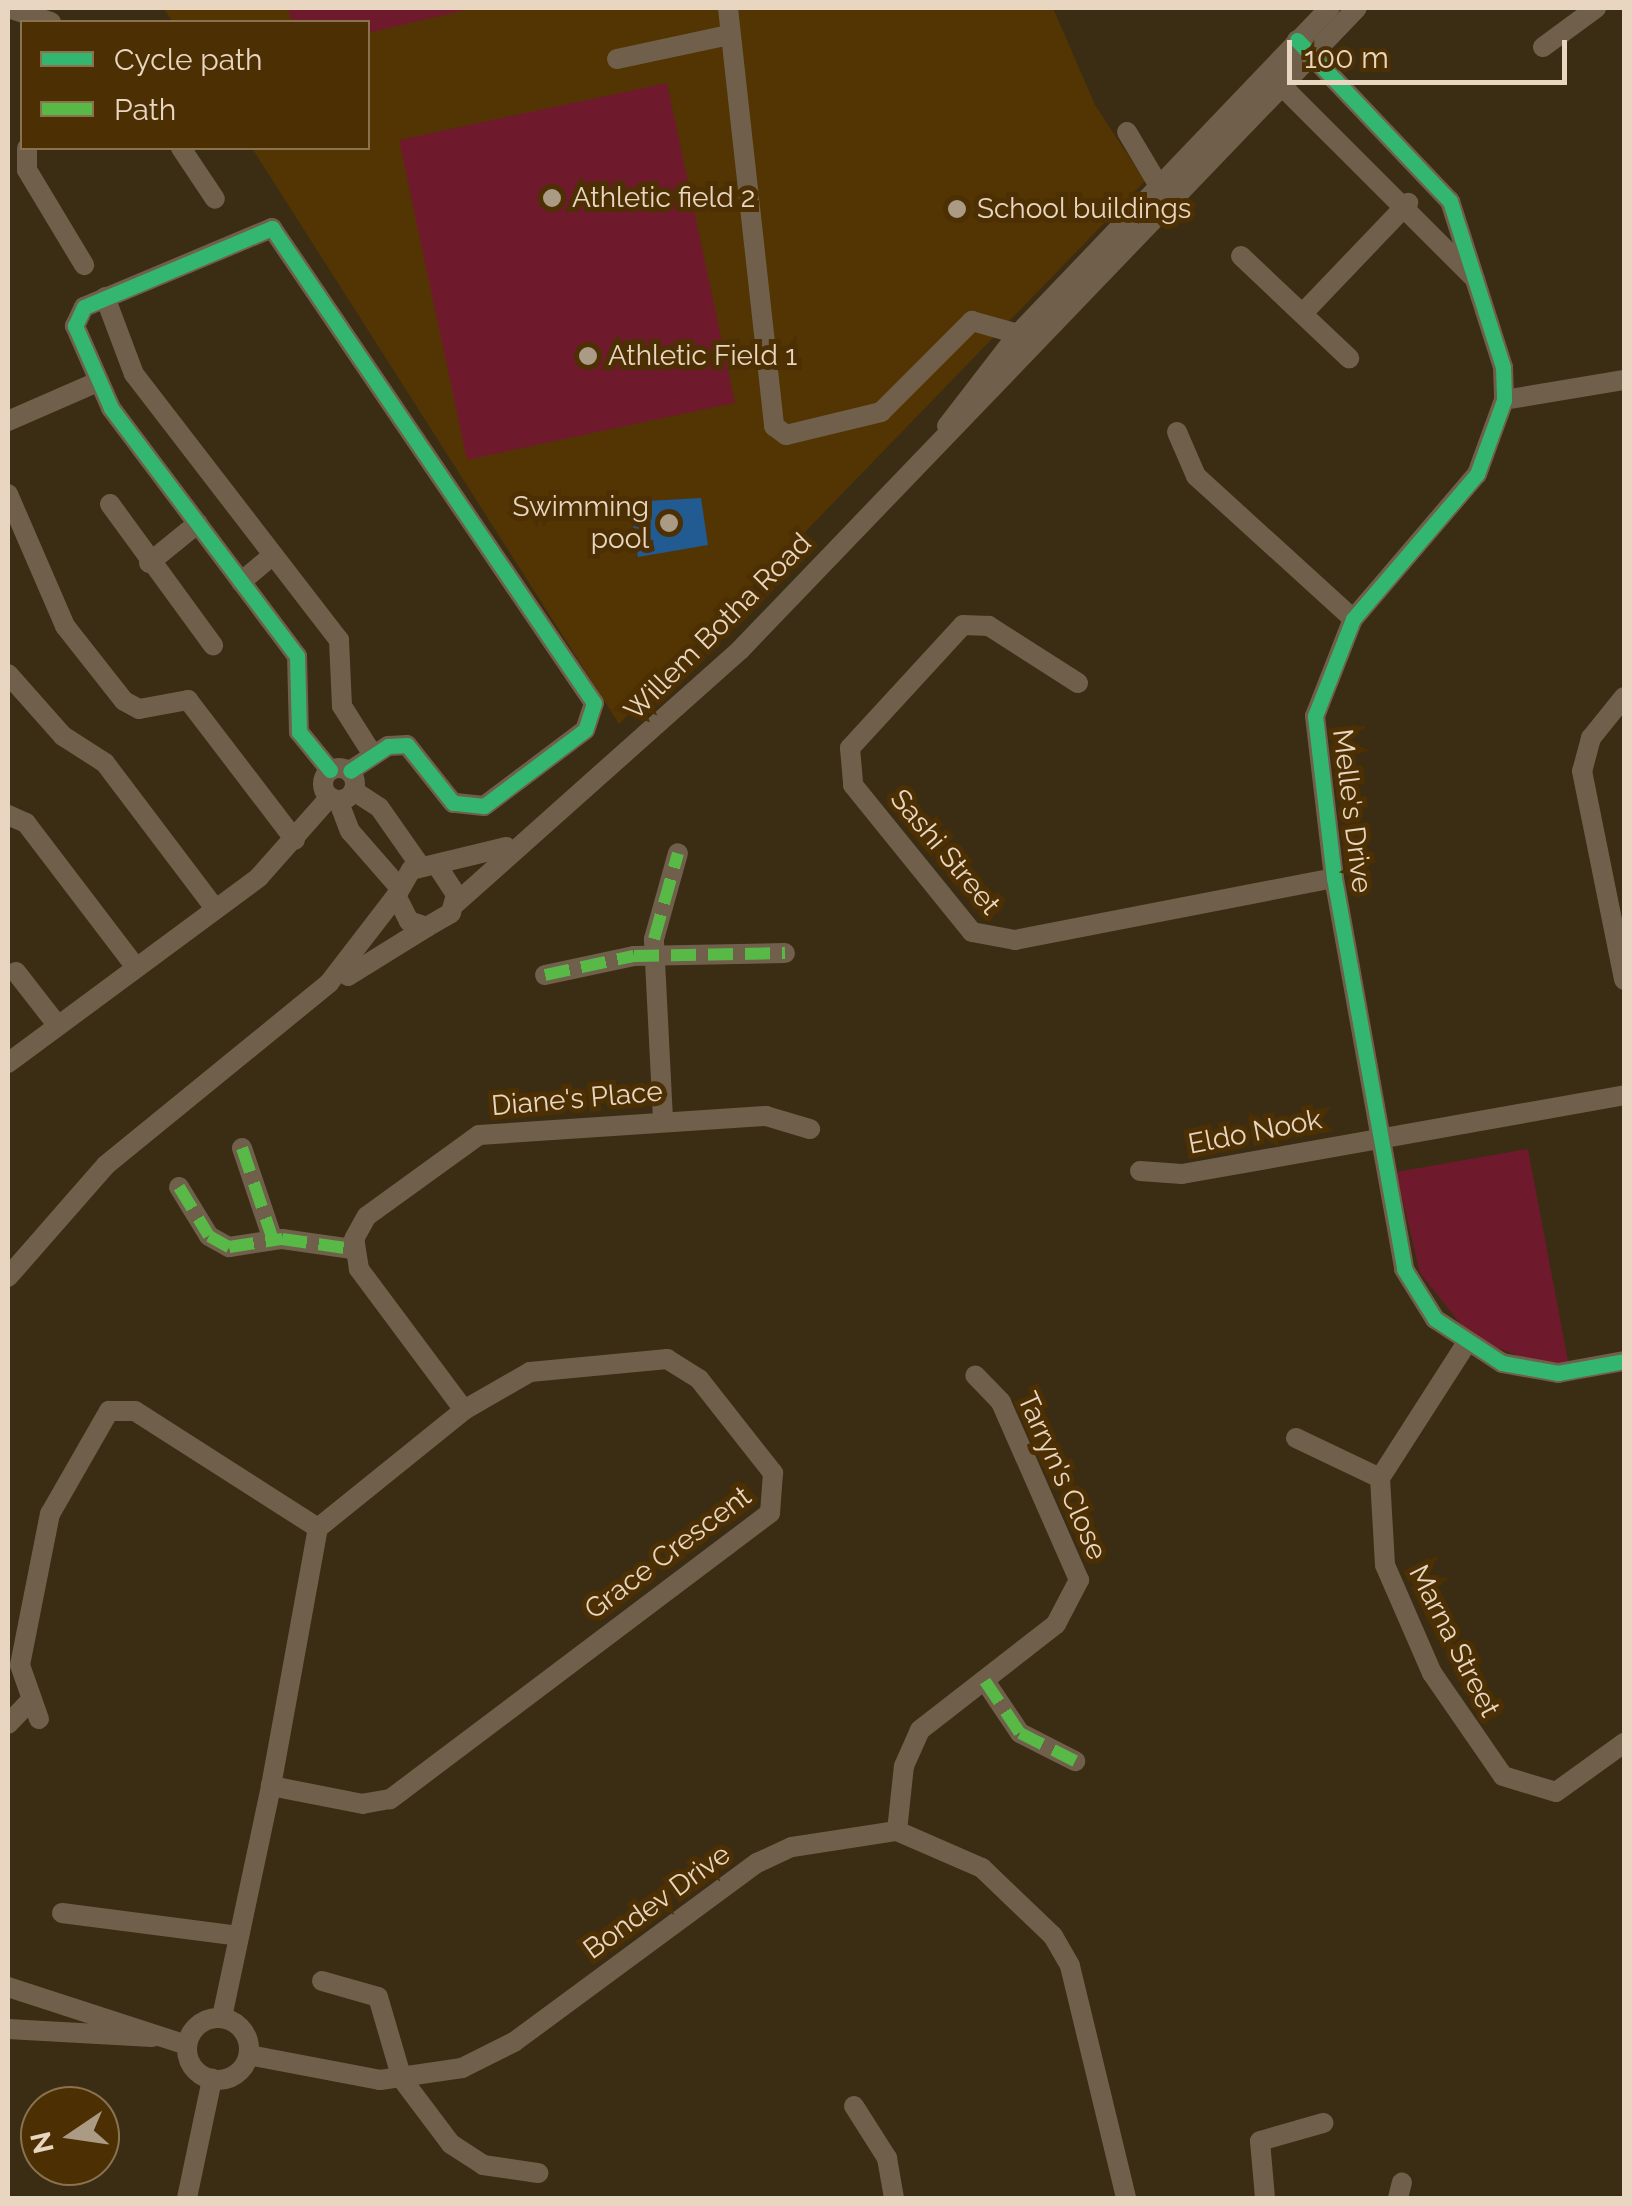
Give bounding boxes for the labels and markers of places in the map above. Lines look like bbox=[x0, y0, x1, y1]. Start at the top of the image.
place label: Athletic field 2 bbox=[572, 181, 755, 215]
marker: Athletic field 2 bbox=[541, 187, 563, 209]
place label: School buildings bbox=[977, 192, 1192, 226]
marker: School buildings bbox=[946, 198, 968, 220]
place label: Athletic Field 1 bbox=[608, 339, 797, 373]
marker: Athletic Field 1 bbox=[577, 345, 599, 367]
place label: Swimming pool bbox=[512, 490, 649, 556]
marker: Swimming pool bbox=[658, 512, 680, 534]

